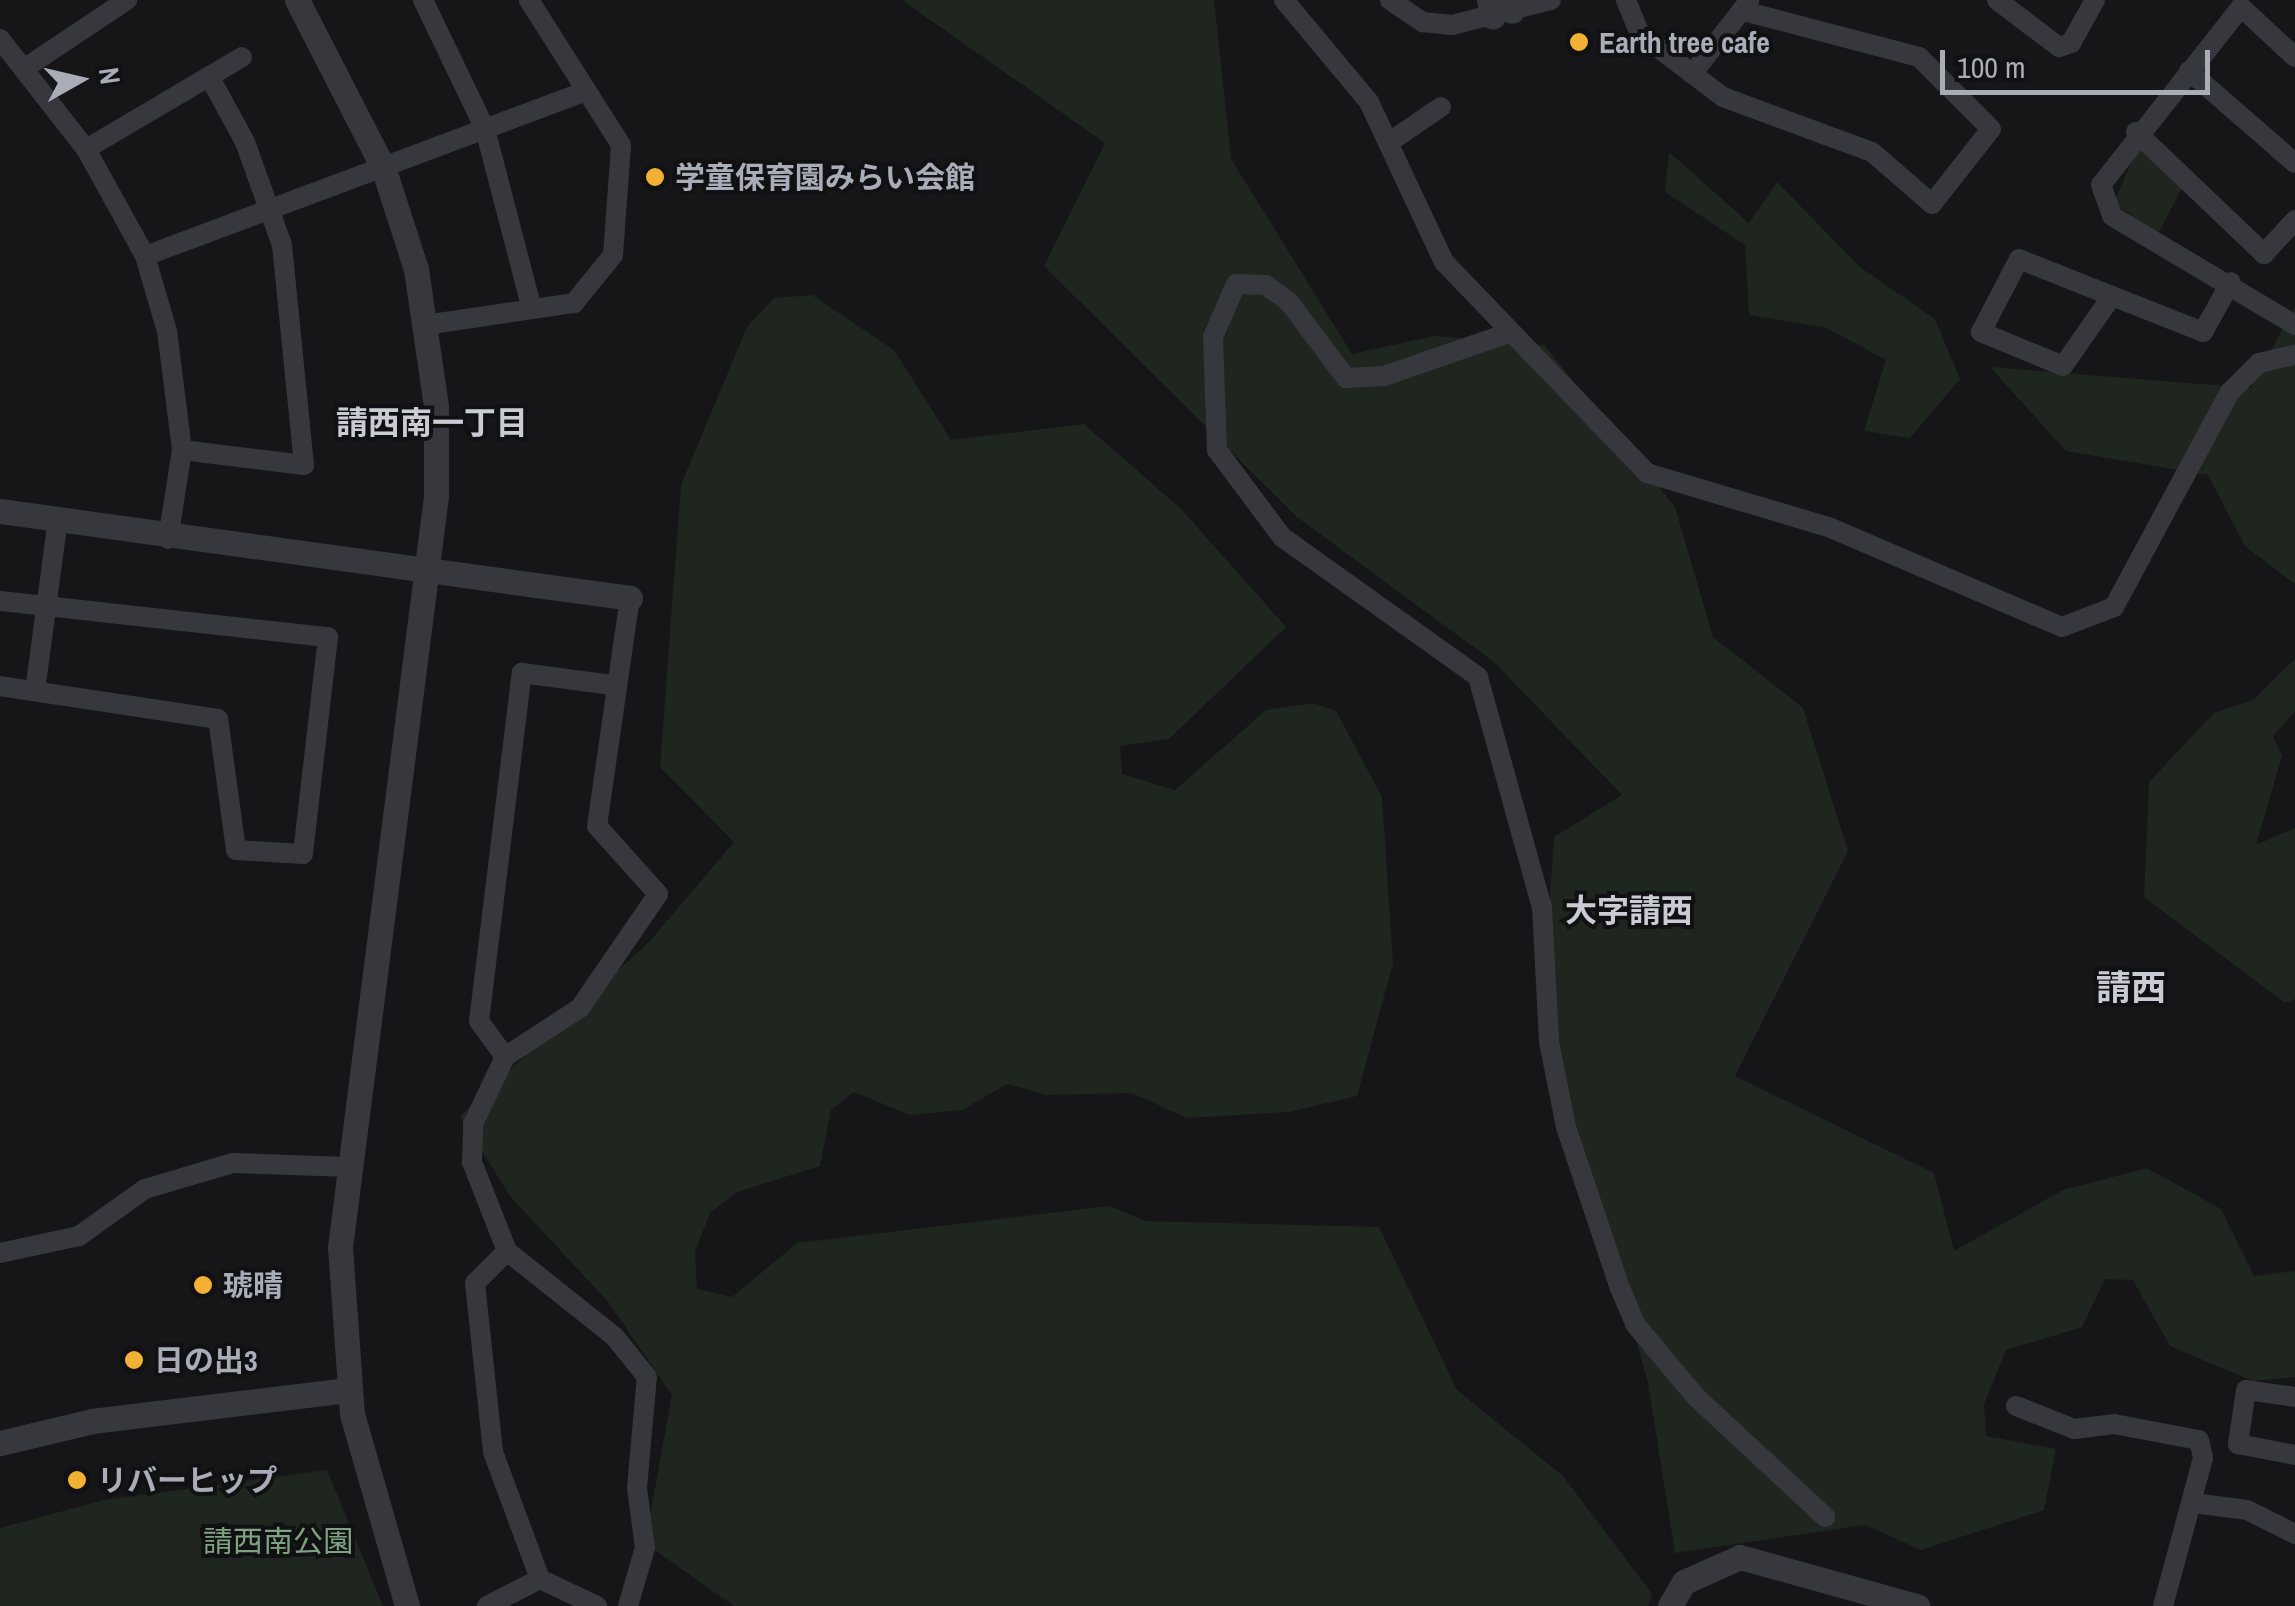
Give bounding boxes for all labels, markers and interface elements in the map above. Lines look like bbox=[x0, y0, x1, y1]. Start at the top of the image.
place label: Earth tree cafe bbox=[1599, 24, 1770, 60]
north arrow bbox=[30, 30, 130, 130]
scale bar bbox=[1945, 30, 2215, 92]
marker: Earth tree cafe bbox=[1568, 31, 1590, 53]
text: 100 m bbox=[1957, 47, 2025, 87]
text: N bbox=[90, 65, 130, 87]
place label: 学童保育園みらい会館 bbox=[675, 159, 975, 195]
marker: 学童保育園みらい会館 bbox=[644, 166, 666, 188]
district label: 請西南一丁目 bbox=[336, 404, 528, 442]
district label: 大字請西 bbox=[1565, 892, 1693, 930]
district label: 請西 bbox=[2096, 967, 2166, 1009]
place label: 琥晴 bbox=[223, 1267, 283, 1303]
marker: 琥晴 bbox=[192, 1274, 214, 1296]
place label: 日の出3 bbox=[154, 1342, 258, 1378]
marker: 日の出3 bbox=[123, 1349, 145, 1371]
place label: リバーヒップ bbox=[97, 1462, 277, 1498]
marker: リバーヒップ bbox=[66, 1469, 88, 1491]
park label: 請西南公園 bbox=[203, 1523, 353, 1559]

